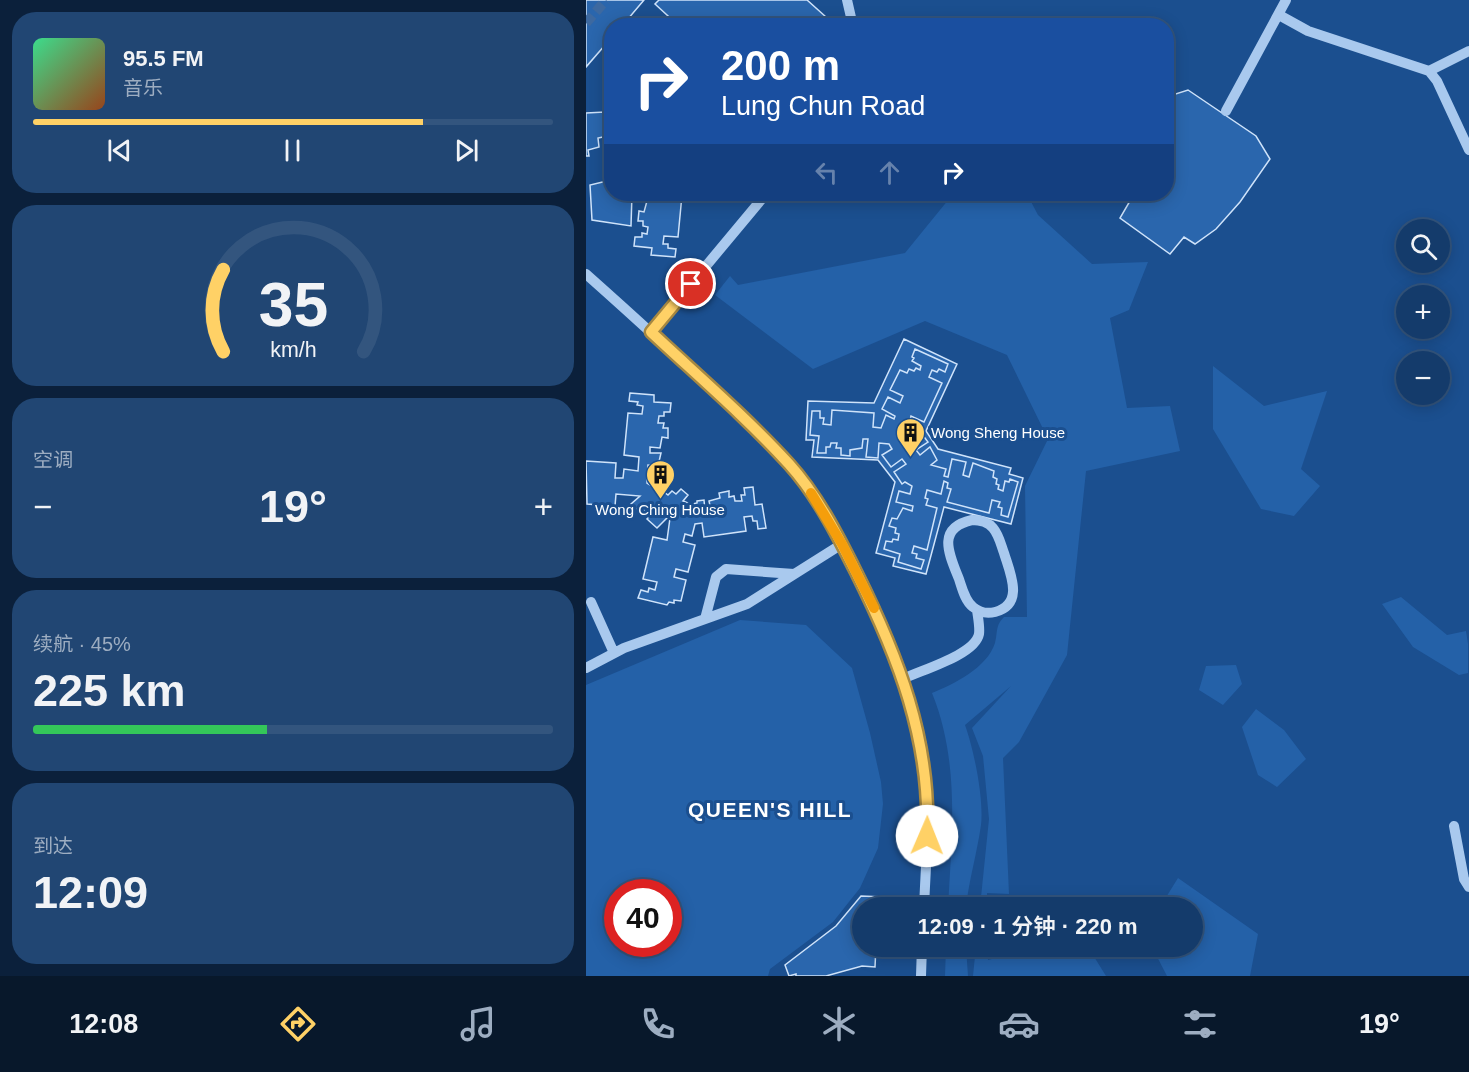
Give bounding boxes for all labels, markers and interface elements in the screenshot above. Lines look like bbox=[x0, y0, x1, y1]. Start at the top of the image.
icon: right bbox=[622, 42, 700, 120]
text: 200 m bbox=[721, 42, 840, 89]
text: 95.5 FM bbox=[123, 46, 204, 71]
text: 音乐 bbox=[123, 77, 163, 99]
text: Lung Chun Road bbox=[721, 91, 925, 121]
icon: previous bbox=[103, 134, 136, 167]
icon: pause bbox=[276, 134, 309, 167]
icon: next bbox=[450, 134, 483, 167]
icon: left bbox=[810, 156, 843, 189]
icon: ahead bbox=[873, 156, 906, 189]
icon: right bbox=[936, 156, 969, 189]
map controls bbox=[1396, 219, 1450, 405]
button: search bbox=[1396, 219, 1450, 273]
pin bbox=[665, 258, 716, 309]
icon: arrive bbox=[674, 267, 707, 300]
text: 35 bbox=[258, 270, 328, 339]
button: + bbox=[1396, 285, 1450, 339]
text: km/h bbox=[270, 339, 316, 363]
button: − bbox=[1396, 351, 1450, 405]
building icon: Wong Sheng House bbox=[894, 416, 926, 458]
place label: Wong Sheng House bbox=[931, 424, 1065, 441]
text: 空调 bbox=[33, 449, 73, 471]
building icon: Wong Ching House bbox=[644, 458, 676, 500]
text: 19° bbox=[259, 481, 327, 532]
text: − bbox=[33, 488, 52, 525]
text: + bbox=[534, 488, 553, 525]
place label: Wong Ching House bbox=[595, 501, 725, 518]
text: 续航 · 45% bbox=[33, 633, 131, 655]
text: 225 km bbox=[33, 665, 186, 716]
district label: QUEEN'S HILL bbox=[688, 798, 852, 821]
position arrow bbox=[895, 804, 959, 868]
text: 到达 bbox=[33, 835, 73, 857]
text: 12:09 bbox=[33, 867, 148, 918]
speed limit sign: 40 bbox=[604, 879, 682, 957]
text: 12:09 · 1 分钟 · 220 m bbox=[917, 914, 1138, 939]
icon: directions bbox=[277, 1003, 319, 1045]
icon: music bbox=[457, 1003, 499, 1045]
icon: phone bbox=[637, 1003, 679, 1045]
icon: climate bbox=[818, 1003, 860, 1045]
icon: car bbox=[998, 1003, 1040, 1045]
icon: filters bbox=[1179, 1003, 1221, 1045]
text: 12:08 bbox=[69, 1009, 138, 1039]
text: 19° bbox=[1359, 1009, 1400, 1039]

